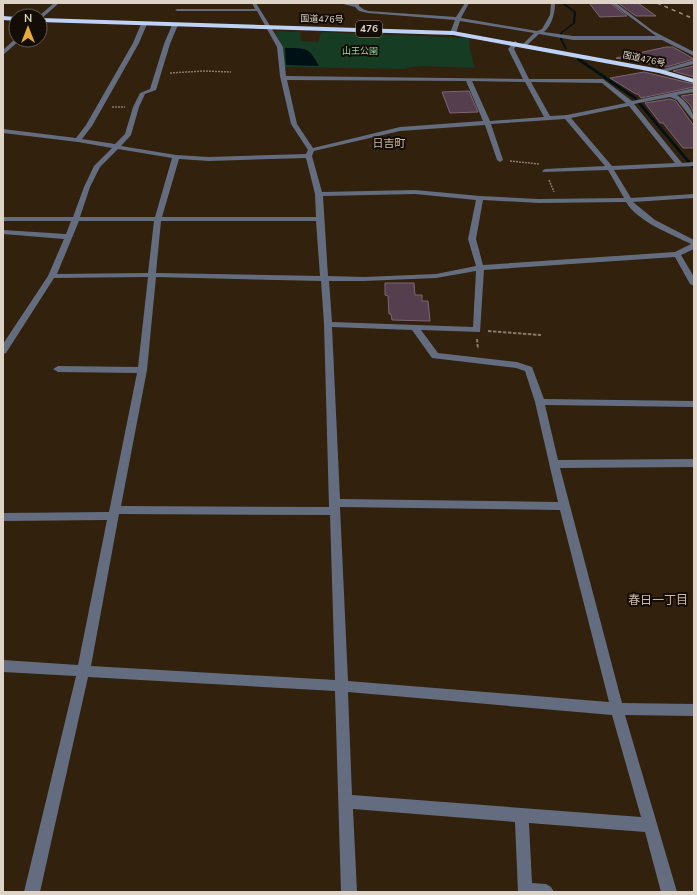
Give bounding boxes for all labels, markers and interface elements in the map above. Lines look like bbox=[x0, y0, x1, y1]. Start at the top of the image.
north arrow bbox=[8, 8, 48, 48]
text: N bbox=[24, 11, 32, 26]
street label: 国道476号 bbox=[300, 13, 344, 25]
road number: 476 bbox=[356, 21, 382, 37]
park label: 山王公園 bbox=[342, 45, 378, 57]
street label: 国道476号 bbox=[622, 49, 666, 69]
district label: 日吉町 bbox=[373, 136, 406, 151]
district label: 春日一丁目 bbox=[628, 592, 688, 608]

